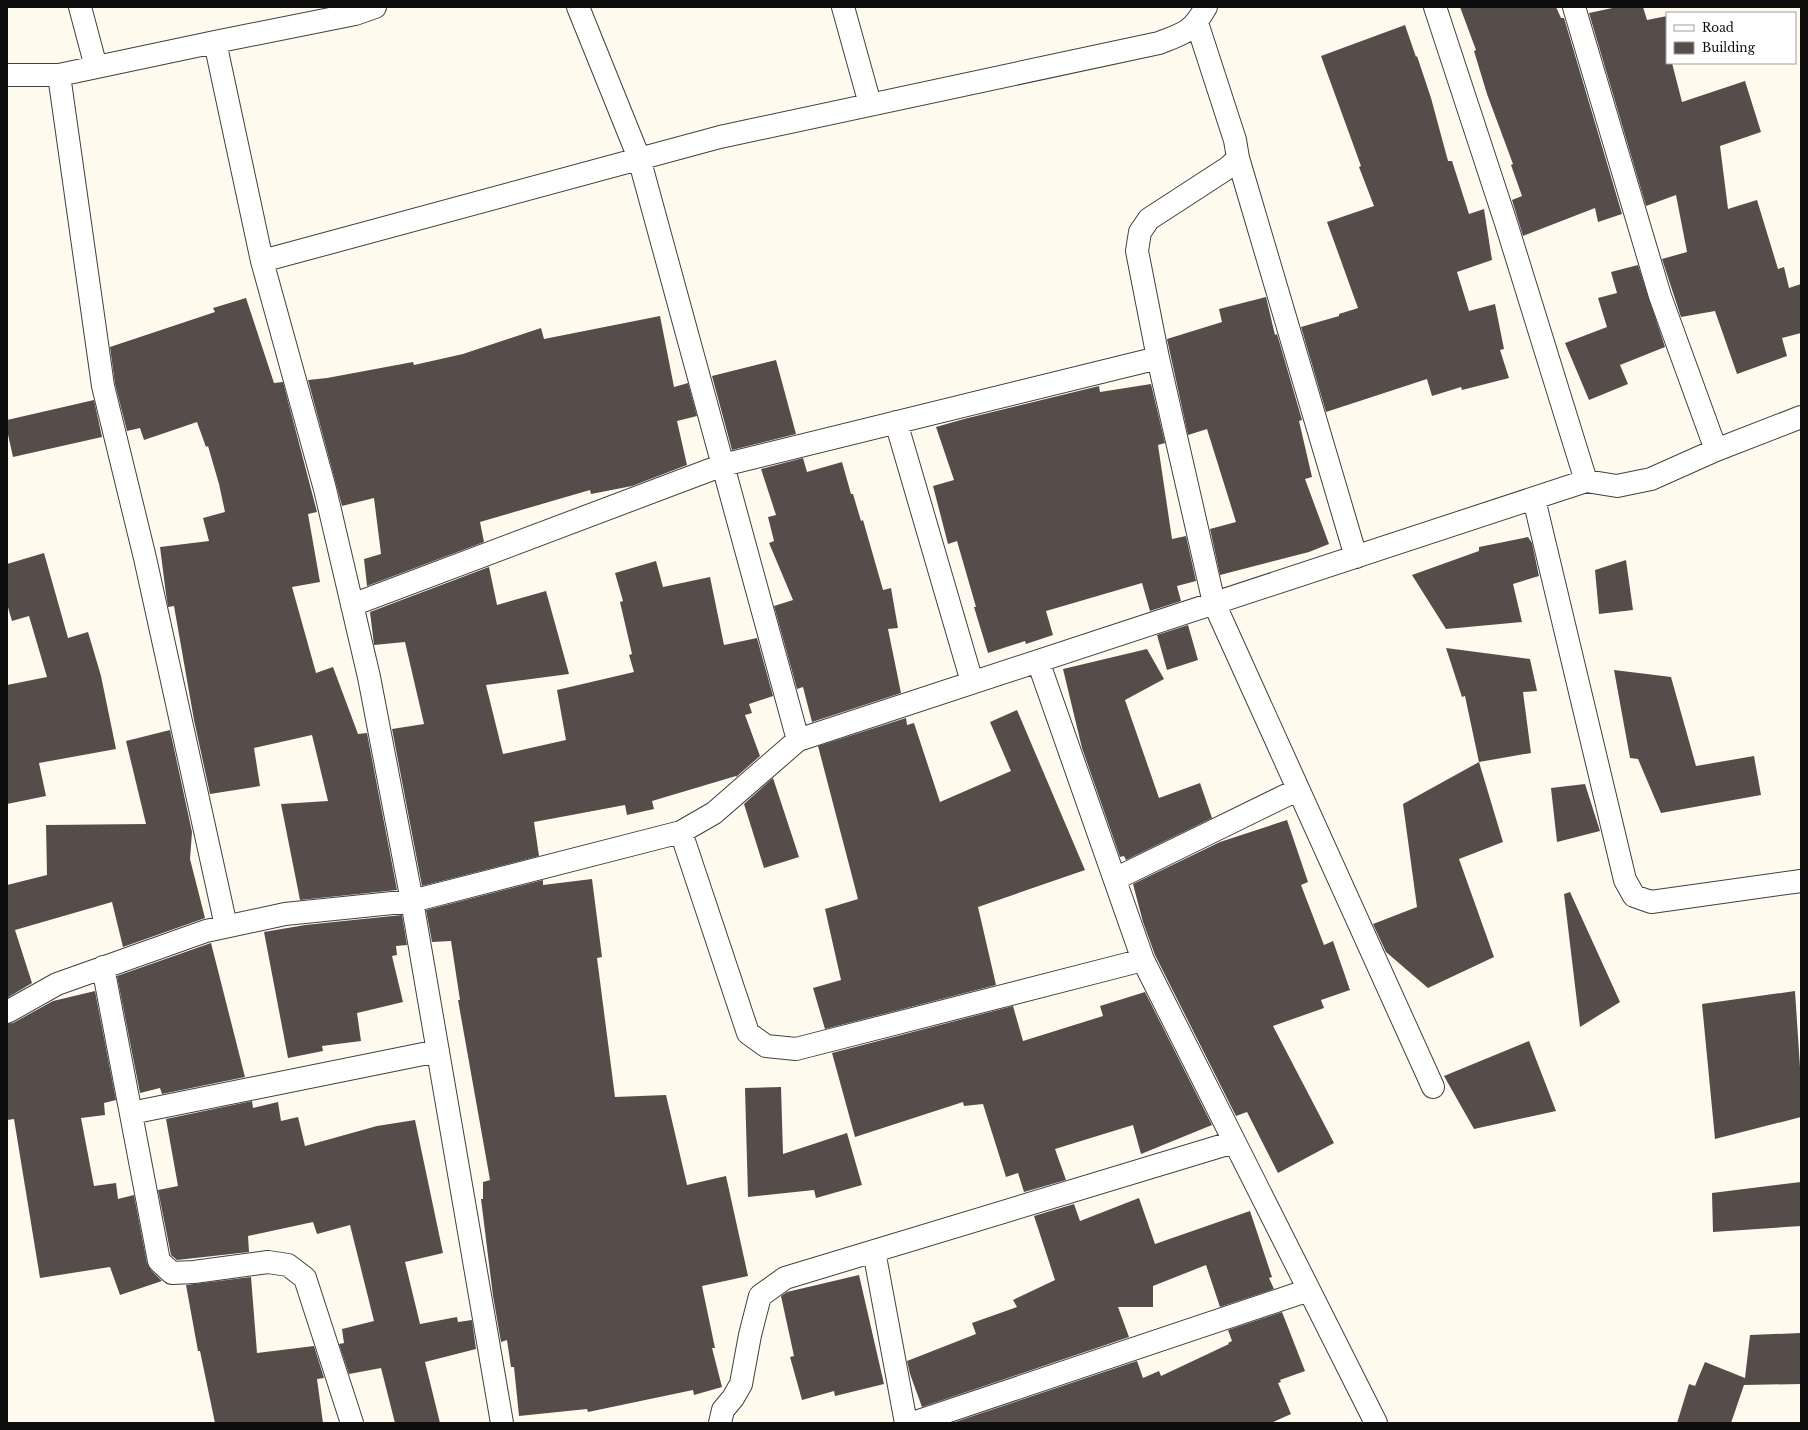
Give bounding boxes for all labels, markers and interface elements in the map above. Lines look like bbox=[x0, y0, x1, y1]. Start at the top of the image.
legend bbox=[1666, 12, 1796, 64]
text: Road bbox=[1702, 20, 1734, 35]
text: Building bbox=[1702, 40, 1756, 55]

